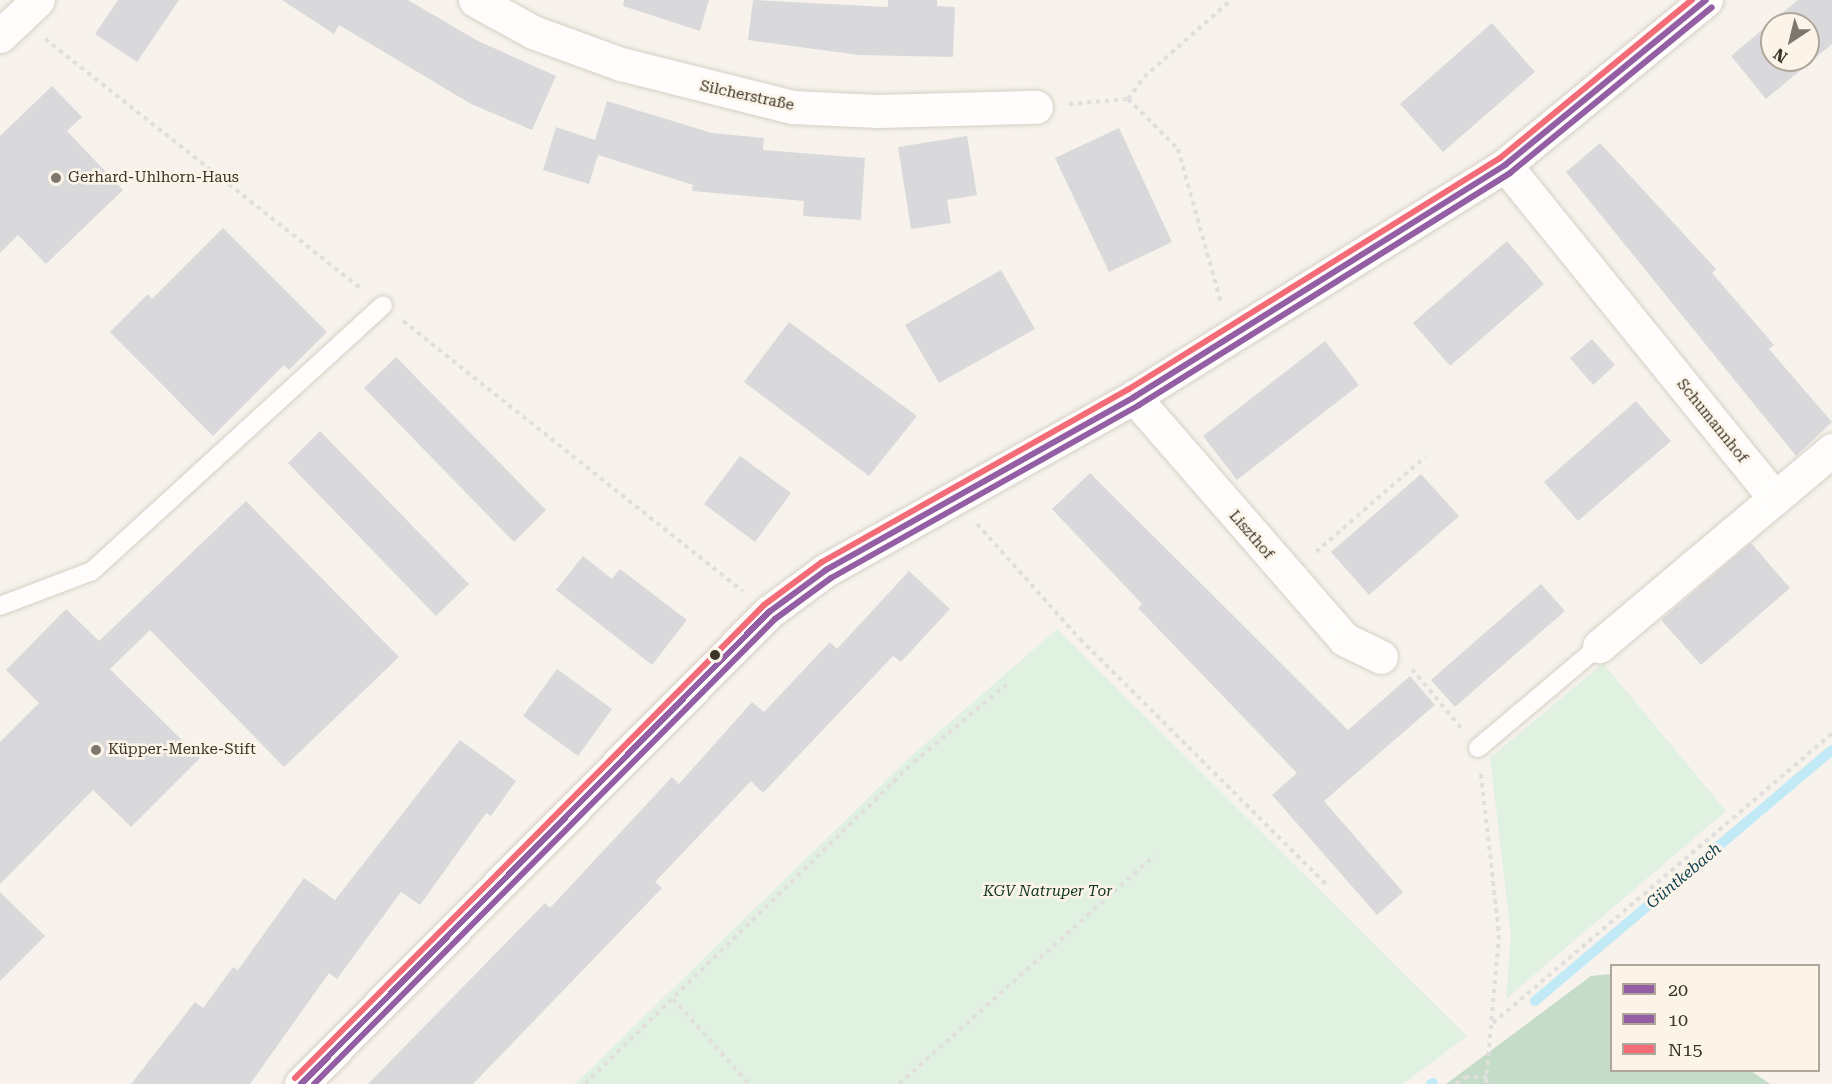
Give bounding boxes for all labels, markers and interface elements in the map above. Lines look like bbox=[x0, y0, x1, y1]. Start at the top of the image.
north arrow bbox=[1760, 12, 1820, 72]
text: N bbox=[1770, 44, 1791, 67]
street label: Silcherstraße bbox=[698, 77, 796, 115]
place label: Gerhard-Uhlhorn-Haus bbox=[68, 169, 239, 187]
marker: Gerhard-Uhlhorn-Haus bbox=[49, 171, 63, 185]
street label: Schumannhof bbox=[1673, 376, 1751, 466]
street label: Liszthof bbox=[1225, 507, 1277, 563]
unlabelled marker bbox=[709, 649, 721, 661]
place label: Küpper-Menke-Stift bbox=[108, 741, 256, 759]
marker: Küpper-Menke-Stift bbox=[89, 743, 103, 757]
water label: Güntkebach bbox=[1643, 839, 1725, 913]
park label: KGV Natruper Tor bbox=[983, 883, 1113, 901]
legend bbox=[1610, 964, 1820, 1072]
text: 20 bbox=[1668, 979, 1688, 1000]
text: 10 bbox=[1668, 1009, 1688, 1030]
text: N15 bbox=[1668, 1039, 1703, 1060]

